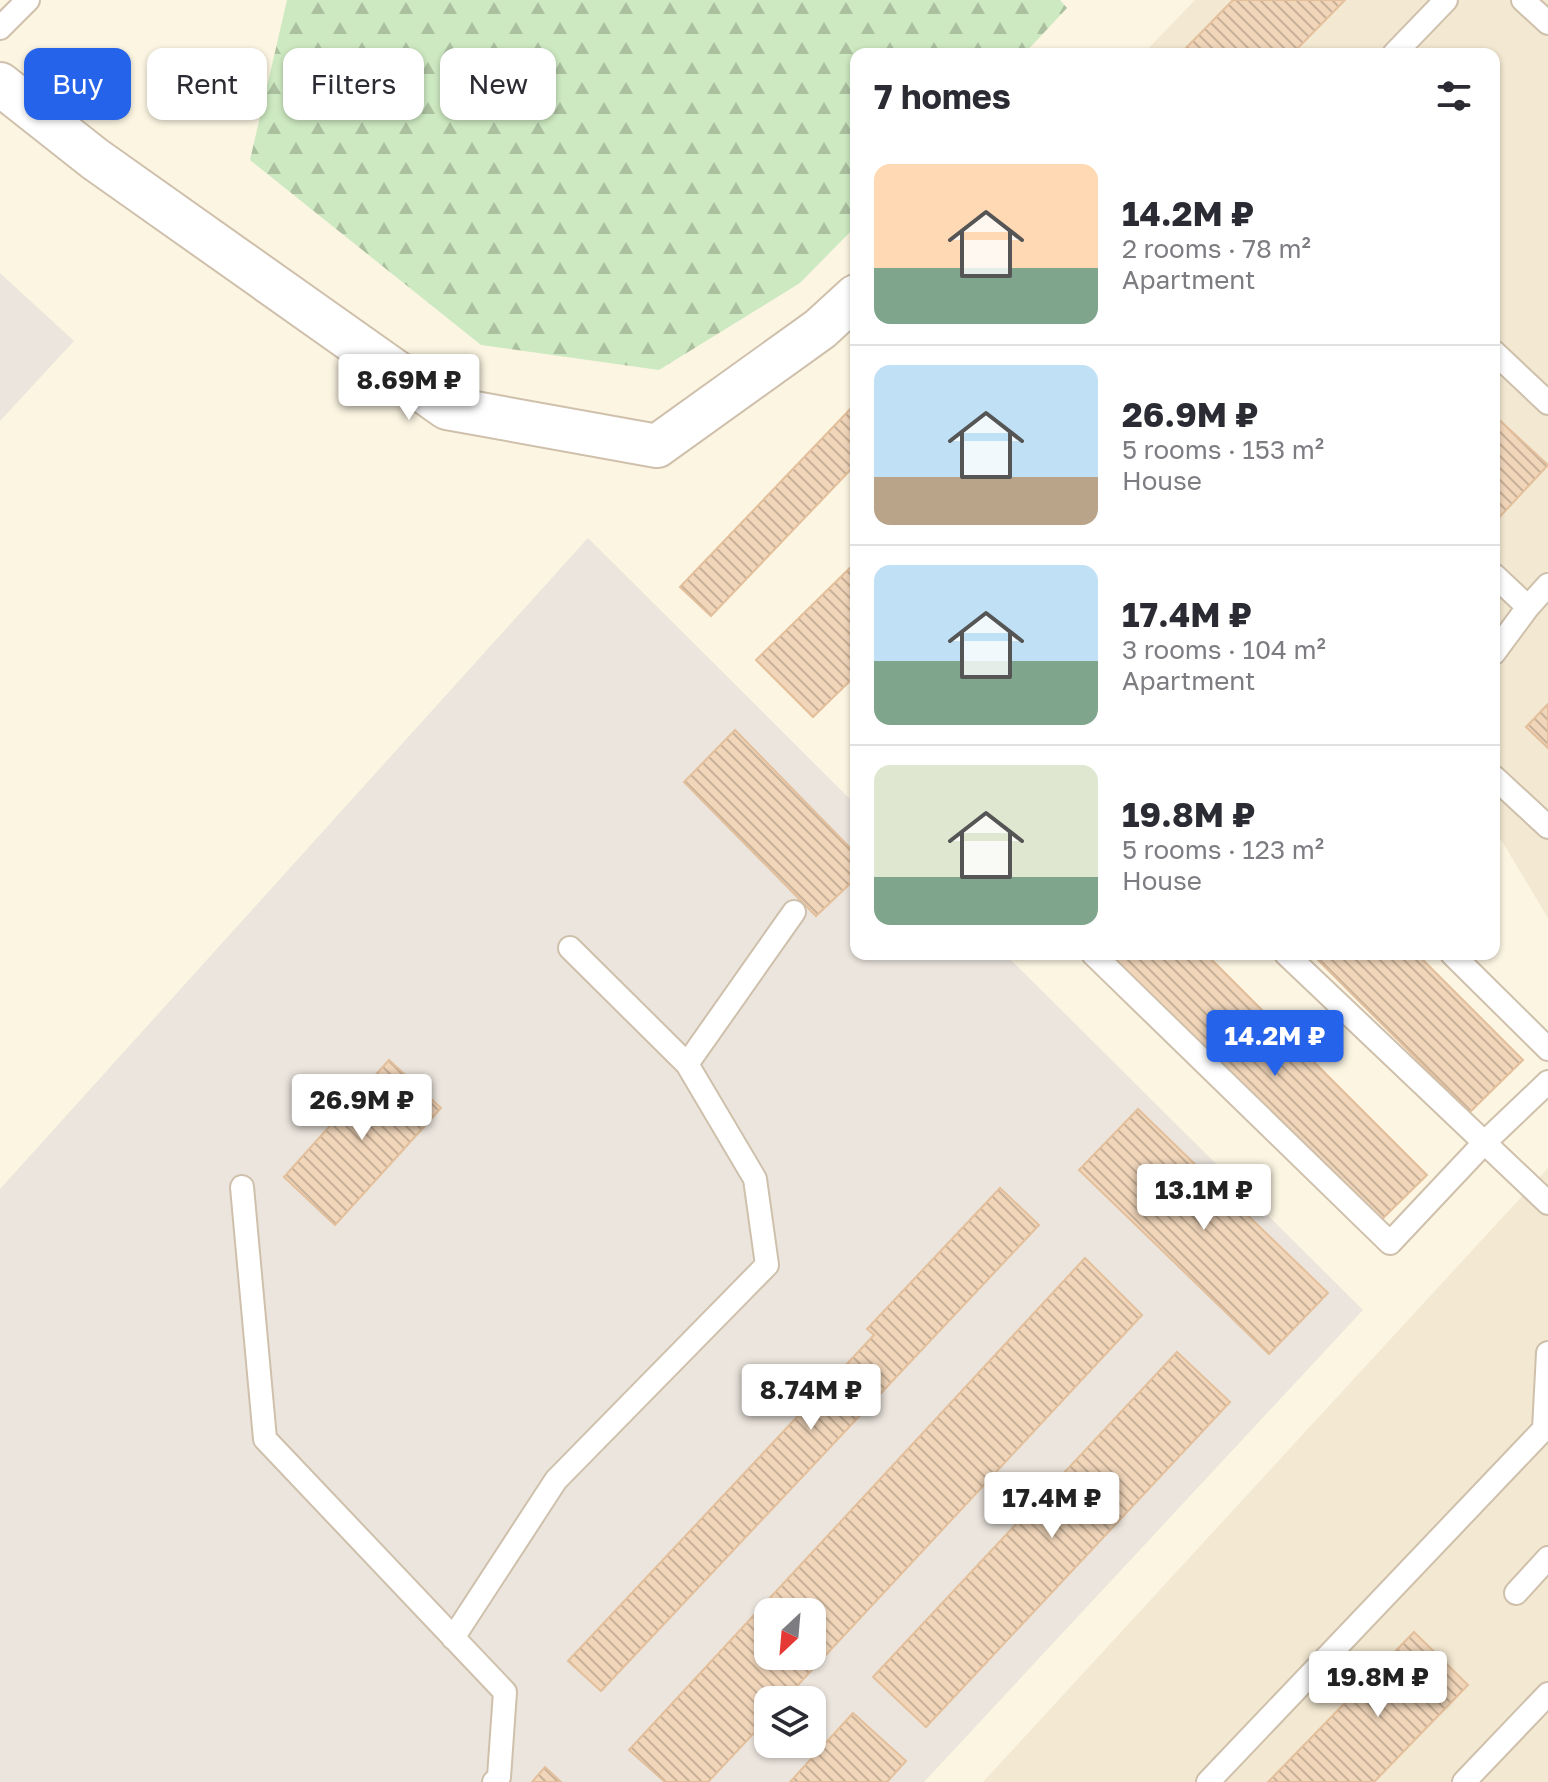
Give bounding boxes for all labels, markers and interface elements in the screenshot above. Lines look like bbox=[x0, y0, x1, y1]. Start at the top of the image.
chip: Buy bbox=[24, 48, 131, 120]
chip: Rent bbox=[147, 48, 267, 120]
chip: Filters bbox=[283, 48, 424, 120]
chip: New bbox=[440, 48, 556, 120]
icon: filters bbox=[1432, 74, 1476, 118]
text: 7 homes bbox=[874, 76, 1011, 116]
text: 14.2M ₽ bbox=[1122, 193, 1254, 233]
icon: home bbox=[938, 196, 1034, 292]
text: 2 rooms · 78 m² bbox=[1122, 233, 1311, 264]
text: Apartment bbox=[1122, 264, 1255, 295]
pin: 8.69M ₽ bbox=[335, 354, 483, 422]
text: 8.69M ₽ bbox=[356, 364, 462, 395]
text: 26.9M ₽ bbox=[1122, 394, 1259, 434]
icon: home bbox=[938, 397, 1034, 493]
text: 5 rooms · 153 m² bbox=[1122, 434, 1324, 465]
text: House bbox=[1122, 465, 1202, 496]
text: 17.4M ₽ bbox=[1122, 594, 1252, 634]
icon: home bbox=[938, 597, 1034, 693]
text: 3 rooms · 104 m² bbox=[1122, 634, 1326, 665]
text: Apartment bbox=[1122, 665, 1255, 696]
text: 19.8M ₽ bbox=[1122, 794, 1255, 834]
icon: home bbox=[938, 797, 1034, 893]
text: 5 rooms · 123 m² bbox=[1122, 834, 1324, 865]
text: House bbox=[1122, 865, 1202, 896]
pin: 14.2M ₽ bbox=[1201, 1010, 1349, 1078]
text: 14.2M ₽ bbox=[1224, 1020, 1326, 1051]
pin: 26.9M ₽ bbox=[288, 1074, 436, 1142]
text: 26.9M ₽ bbox=[310, 1084, 414, 1115]
pin: 13.1M ₽ bbox=[1130, 1164, 1278, 1232]
text: 13.1M ₽ bbox=[1155, 1174, 1253, 1205]
pin: 8.74M ₽ bbox=[737, 1364, 885, 1432]
text: 8.74M ₽ bbox=[760, 1374, 862, 1405]
pin: 17.4M ₽ bbox=[978, 1472, 1126, 1540]
text: 17.4M ₽ bbox=[1002, 1482, 1102, 1513]
north arrow bbox=[754, 1598, 826, 1670]
map controls bbox=[754, 1598, 826, 1758]
pin: 19.8M ₽ bbox=[1304, 1651, 1452, 1719]
text: 19.8M ₽ bbox=[1327, 1661, 1429, 1692]
button: layers bbox=[754, 1686, 826, 1758]

